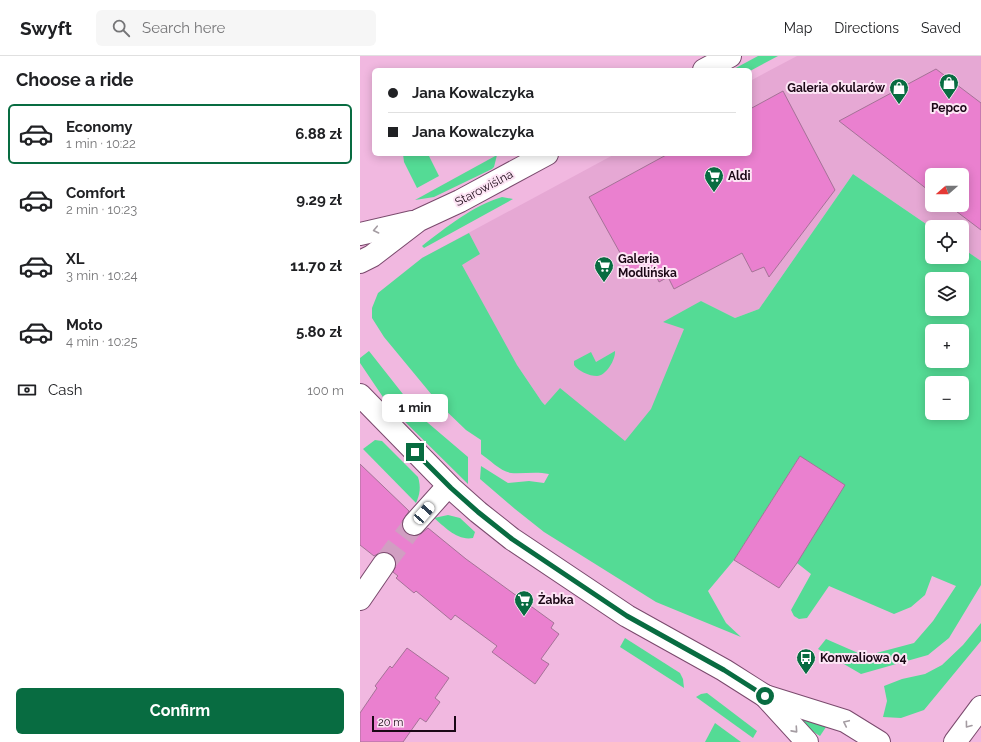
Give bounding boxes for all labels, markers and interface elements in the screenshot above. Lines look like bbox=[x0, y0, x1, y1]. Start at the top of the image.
search box bbox=[96, 10, 376, 46]
text: Swyft bbox=[20, 17, 72, 39]
icon: search bbox=[110, 17, 132, 39]
text: Search here bbox=[142, 19, 225, 37]
text: Map bbox=[784, 20, 812, 36]
text: Directions bbox=[834, 20, 899, 36]
text: Saved bbox=[921, 20, 961, 36]
text: Choose a ride bbox=[16, 69, 134, 90]
shop icon: Pepco bbox=[938, 72, 960, 100]
shop icon: Galeria okularów bbox=[888, 77, 910, 105]
place label: Galeria okularów bbox=[787, 81, 886, 95]
text: Jana Kowalczyka bbox=[412, 84, 534, 102]
place label: Pepco bbox=[931, 101, 967, 115]
icon: car bbox=[18, 116, 54, 152]
text: Economy bbox=[66, 118, 133, 136]
text: Jana Kowalczyka bbox=[412, 123, 534, 141]
text: 6.88 zł bbox=[295, 125, 342, 143]
text: 1 min · 10:22 bbox=[66, 136, 136, 151]
supermarket icon: Aldi bbox=[703, 165, 725, 193]
street label: Starowiślna bbox=[453, 167, 515, 209]
north arrow bbox=[925, 168, 969, 212]
map controls bbox=[925, 168, 969, 420]
place label: Aldi bbox=[728, 169, 751, 183]
icon: car bbox=[18, 182, 54, 218]
text: Comfort bbox=[66, 184, 125, 202]
text: 9.29 zł bbox=[296, 191, 342, 209]
text: 2 min · 10:23 bbox=[66, 202, 137, 217]
button: locate bbox=[925, 220, 969, 264]
one-way arrow bbox=[373, 225, 379, 233]
icon: car bbox=[18, 248, 54, 284]
text: XL bbox=[66, 250, 84, 268]
place label: Galeria Modlińska bbox=[618, 252, 677, 280]
supermarket icon: Galeria Modlińska bbox=[593, 255, 615, 283]
text: 11.70 zł bbox=[290, 257, 342, 275]
text: 3 min · 10:24 bbox=[66, 268, 138, 283]
button: layers bbox=[925, 272, 969, 316]
icon: car bbox=[18, 314, 54, 350]
text: Moto bbox=[66, 316, 103, 334]
text: 5.80 zł bbox=[296, 323, 342, 341]
button: + bbox=[925, 324, 969, 368]
text: 4 min · 10:25 bbox=[66, 334, 138, 349]
button: − bbox=[925, 376, 969, 420]
icon: cash bbox=[16, 379, 38, 401]
text: Cash bbox=[48, 381, 82, 399]
text: 100 m bbox=[307, 383, 344, 398]
callout: 1 min bbox=[382, 394, 448, 422]
text: 1 min bbox=[399, 400, 431, 415]
route end bbox=[406, 443, 424, 461]
car bbox=[412, 500, 436, 526]
supermarket icon: Żabka bbox=[513, 589, 535, 617]
place label: Żabka bbox=[538, 592, 574, 607]
bus stop icon: Konwaliowa 04 bbox=[795, 647, 817, 675]
place label: Konwaliowa 04 bbox=[820, 651, 907, 665]
route start bbox=[756, 687, 774, 705]
button: Confirm bbox=[16, 688, 344, 734]
scale bar bbox=[372, 714, 456, 733]
text: 20 m bbox=[378, 716, 403, 729]
one-way arrow bbox=[842, 719, 849, 727]
one-way arrow bbox=[966, 720, 973, 727]
one-way arrow bbox=[791, 725, 798, 732]

